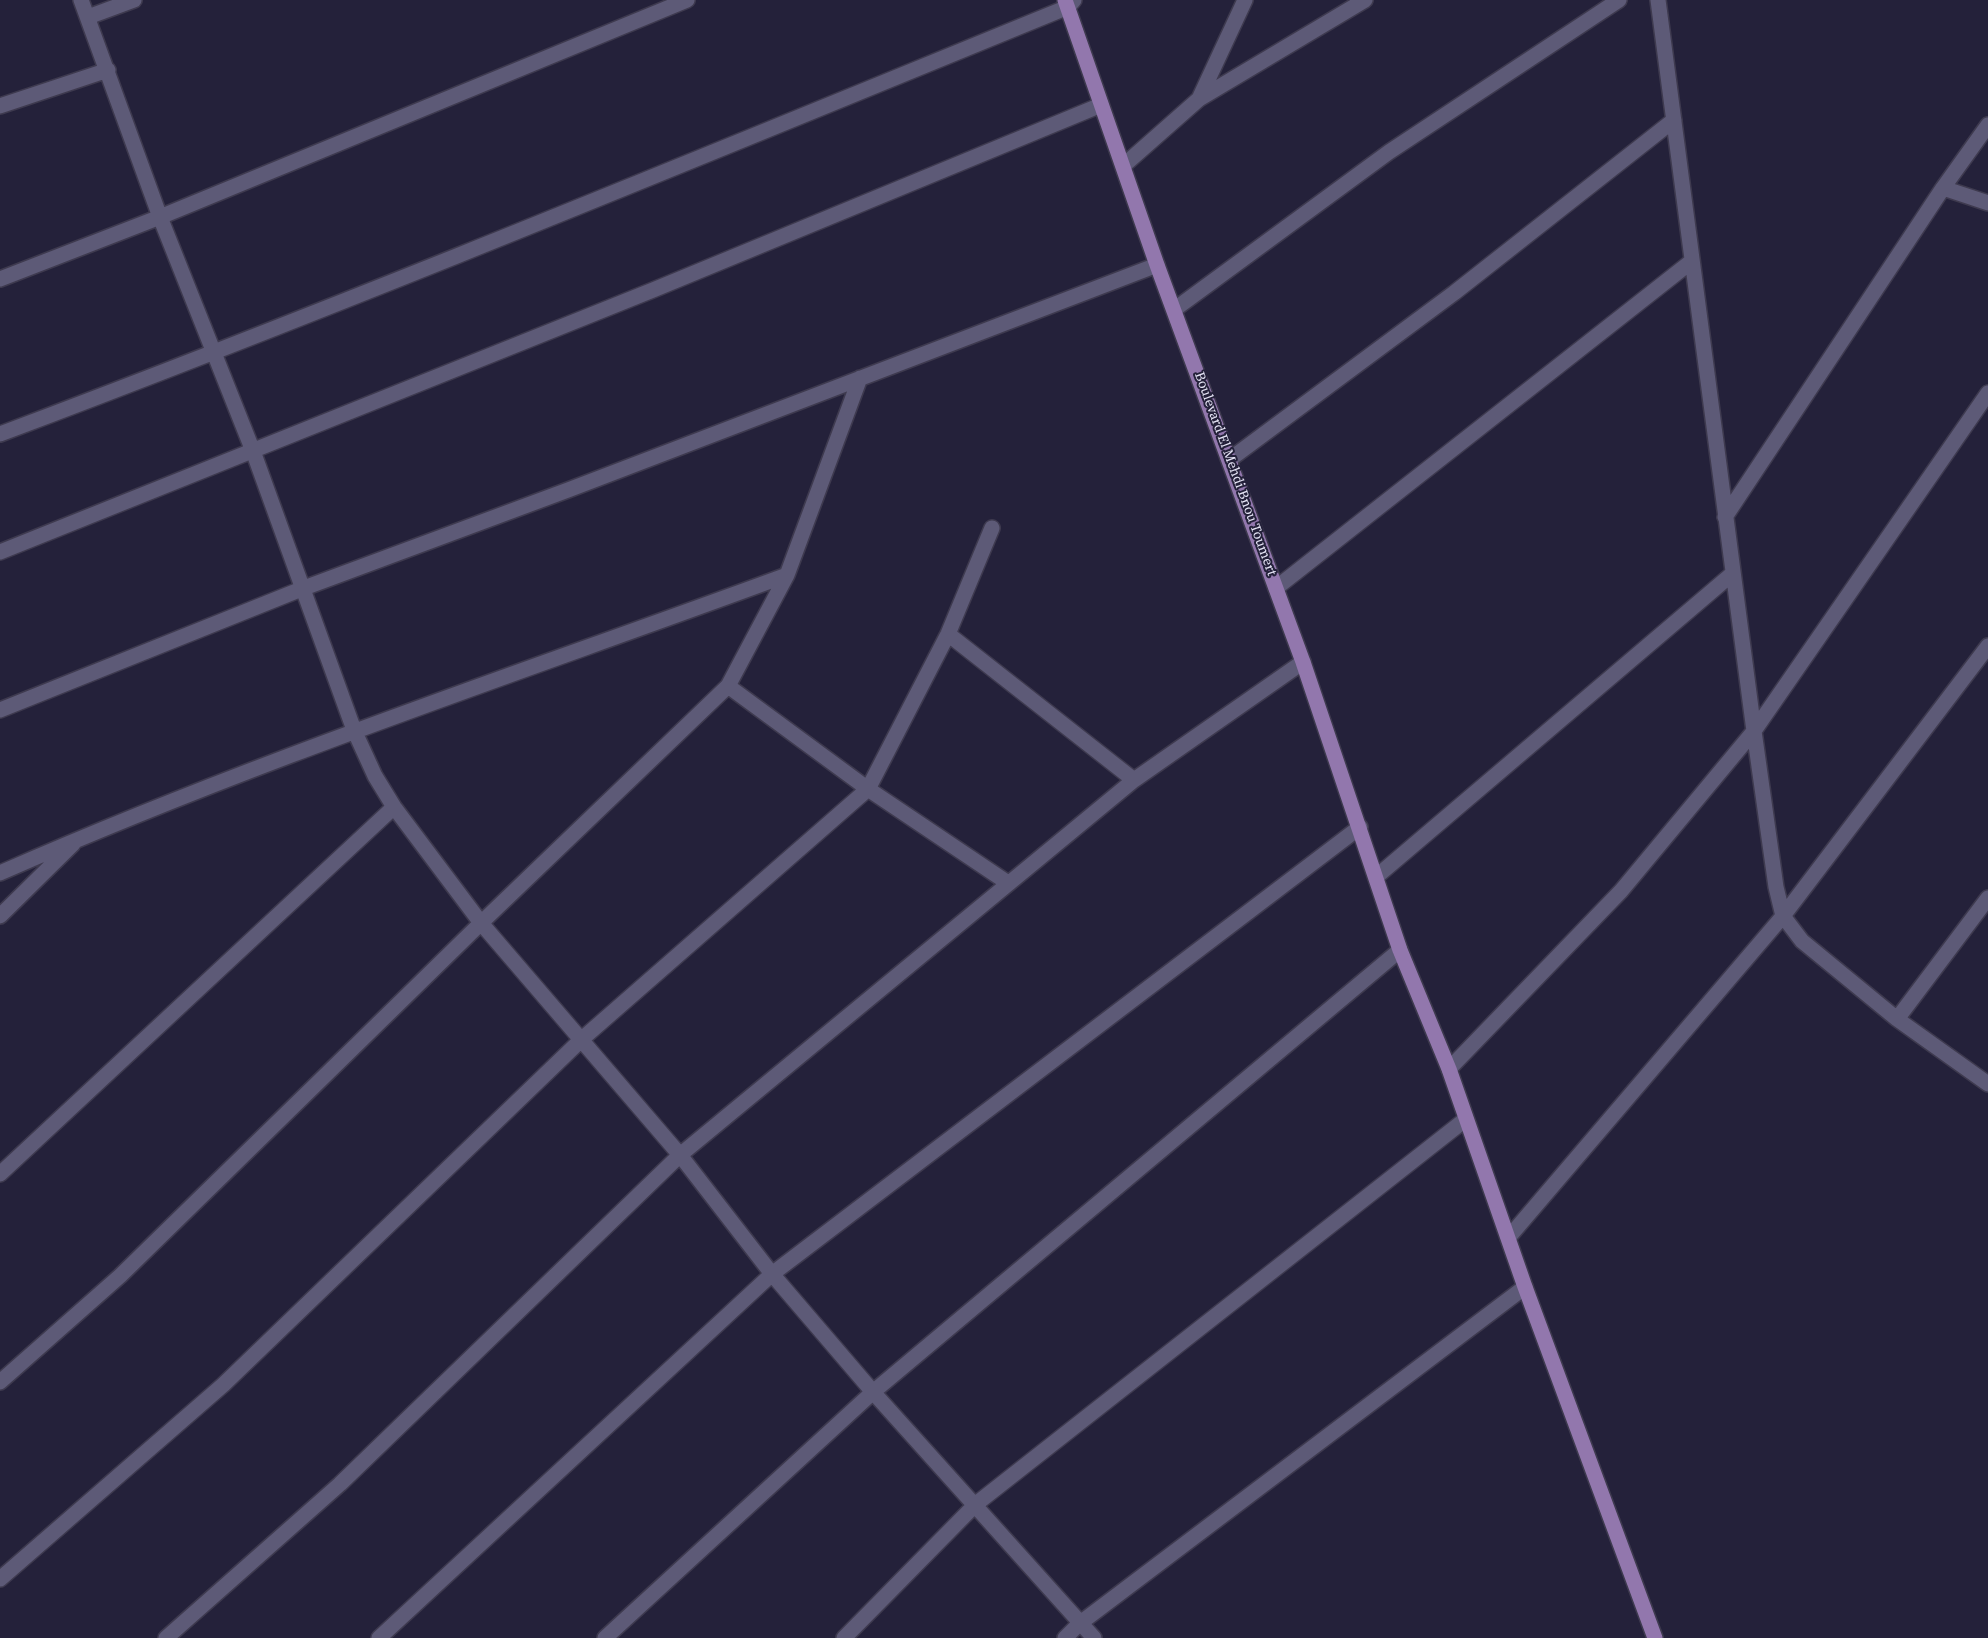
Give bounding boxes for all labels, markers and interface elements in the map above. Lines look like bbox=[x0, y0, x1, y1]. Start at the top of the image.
street label: Boulevard El Mehdi Bnou Toumert bbox=[1190, 370, 1280, 578]

